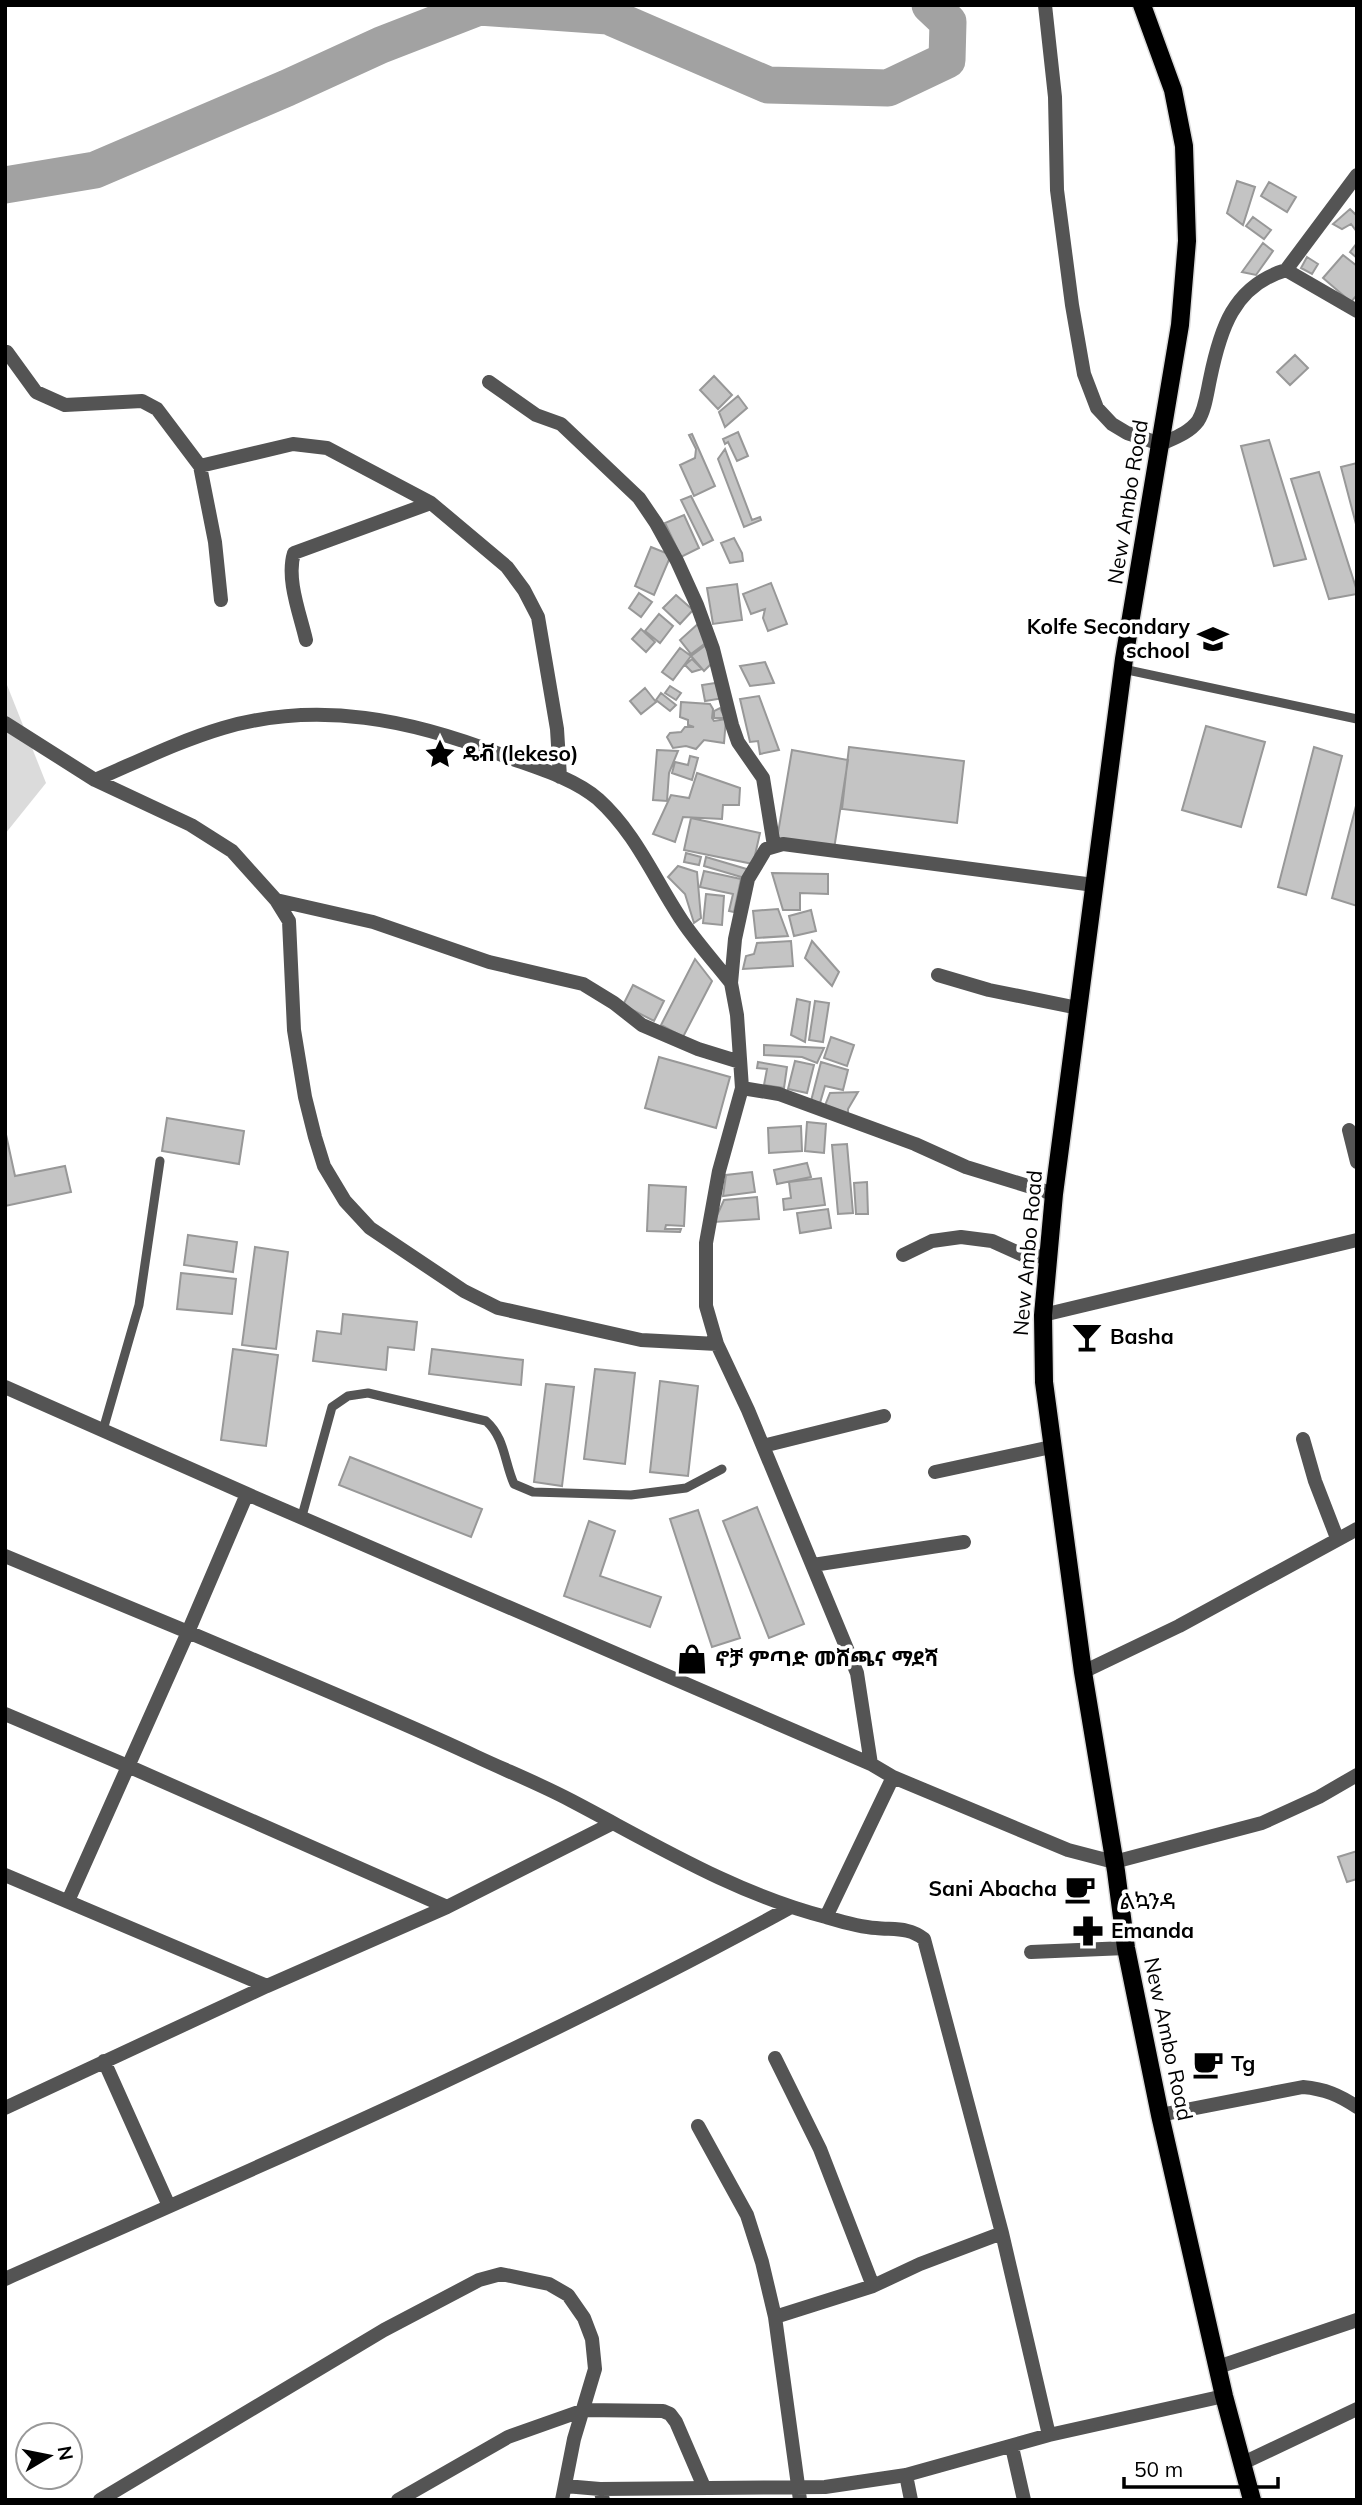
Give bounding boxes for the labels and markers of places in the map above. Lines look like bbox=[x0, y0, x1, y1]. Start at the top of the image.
place label: Kolfe Secondary school bbox=[1027, 613, 1191, 663]
school or university icon: Kolfe Secondary school bbox=[1196, 622, 1230, 656]
place icon: ዴቭ (lekeso) bbox=[423, 737, 457, 771]
place label: ዴቭ (lekeso) bbox=[463, 740, 579, 766]
bar icon: Basha bbox=[1070, 1320, 1104, 1354]
place label: Basha bbox=[1110, 1323, 1174, 1349]
shop icon: ኖቻ ምጣድ መሸጫና ማደሻ bbox=[675, 1642, 709, 1676]
place label: ኖቻ ምጣድ መሸጫና ማደሻ bbox=[715, 1645, 938, 1671]
cafe icon: Sani Abacha bbox=[1063, 1872, 1097, 1906]
place label: Sani Abacha bbox=[928, 1875, 1057, 1901]
pharmacy icon: Emanda bbox=[1071, 1914, 1105, 1948]
place label: Emanda bbox=[1111, 1917, 1194, 1943]
cafe icon: Tg bbox=[1191, 2047, 1225, 2081]
place label: Tg bbox=[1231, 2050, 1255, 2076]

